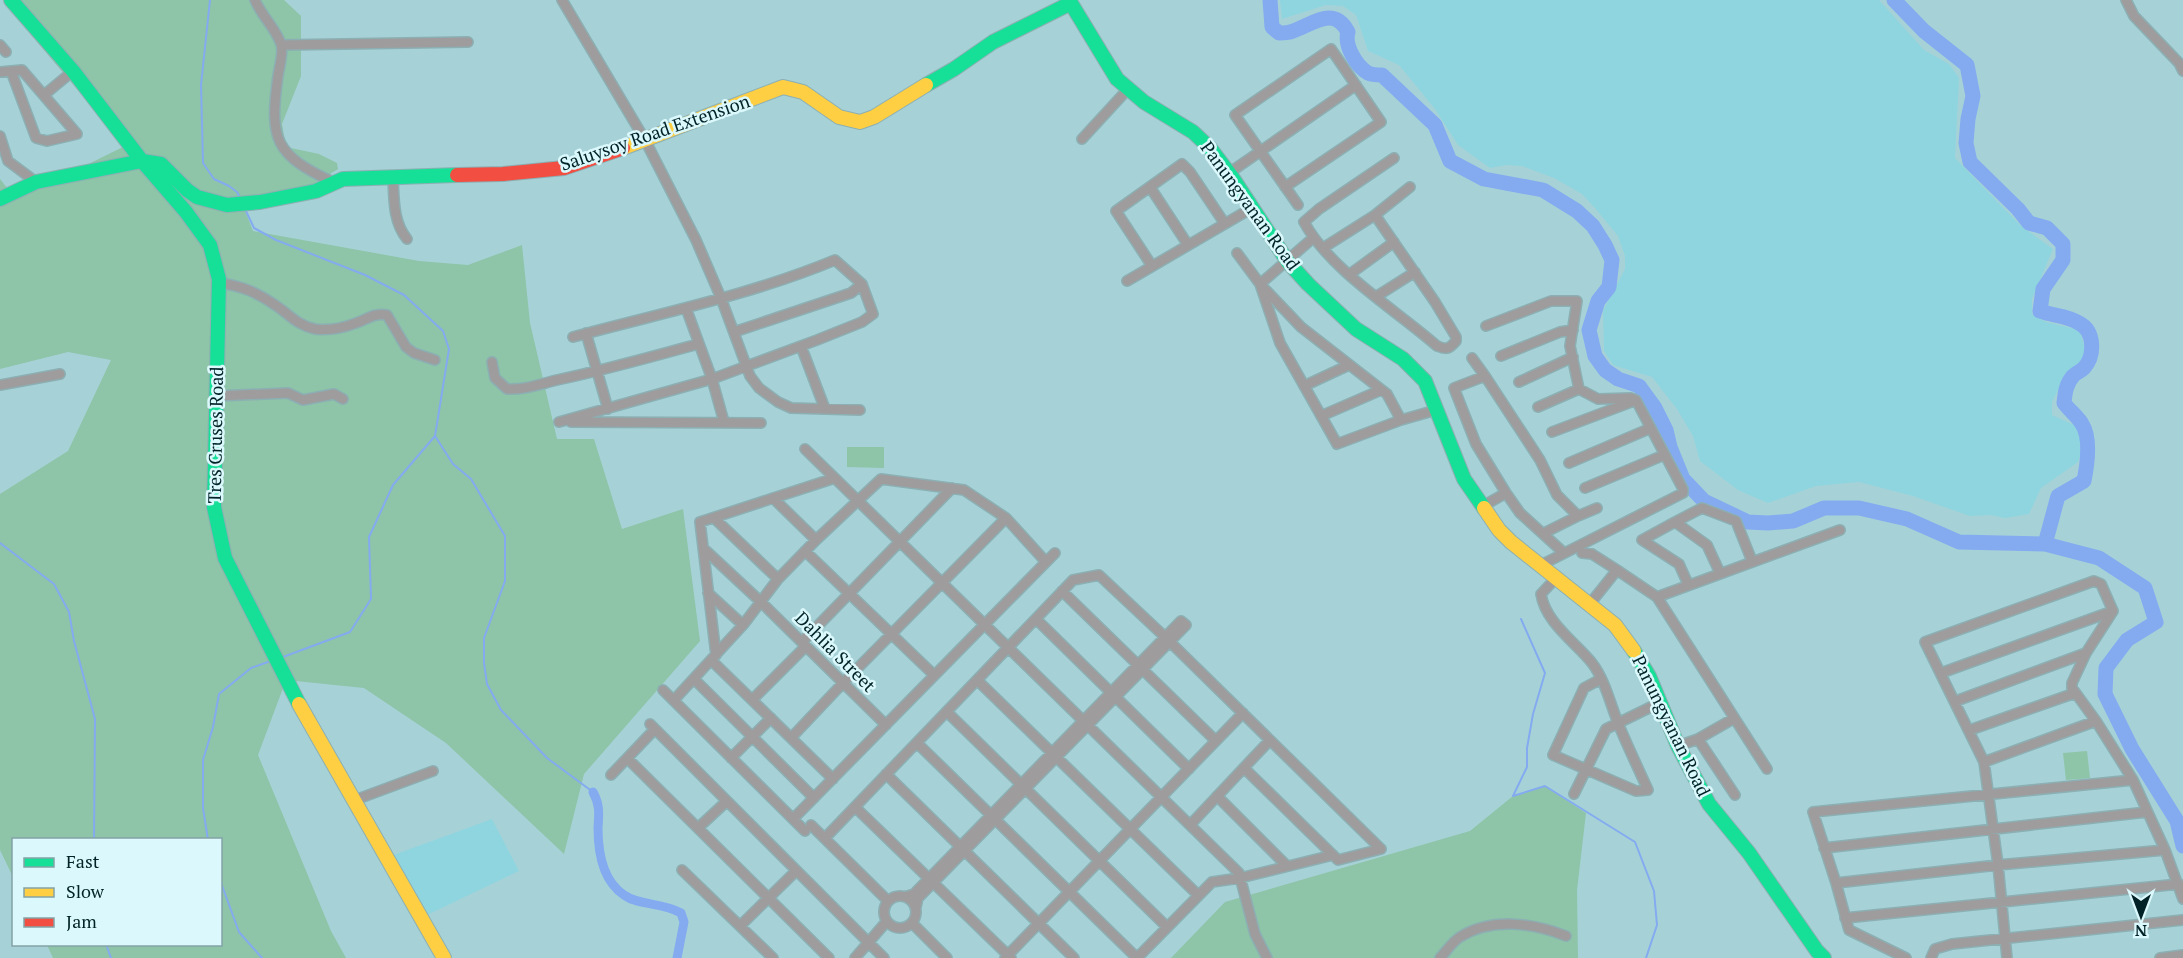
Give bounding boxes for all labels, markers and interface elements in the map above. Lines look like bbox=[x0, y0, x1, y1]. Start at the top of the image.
street label: Saluysoy Road Extension bbox=[557, 88, 753, 176]
street label: Panungyanan Road bbox=[1196, 136, 1306, 275]
street label: Tres Cruses Road bbox=[202, 366, 228, 504]
street label: Dahlia Street bbox=[790, 606, 881, 697]
street label: Panungyanan Road bbox=[1627, 651, 1716, 800]
legend bbox=[12, 838, 222, 946]
text: Fast bbox=[66, 849, 100, 873]
text: Slow bbox=[66, 879, 105, 903]
north arrow bbox=[2111, 886, 2171, 946]
text: Jam bbox=[66, 909, 97, 933]
text: N bbox=[2135, 920, 2147, 942]

